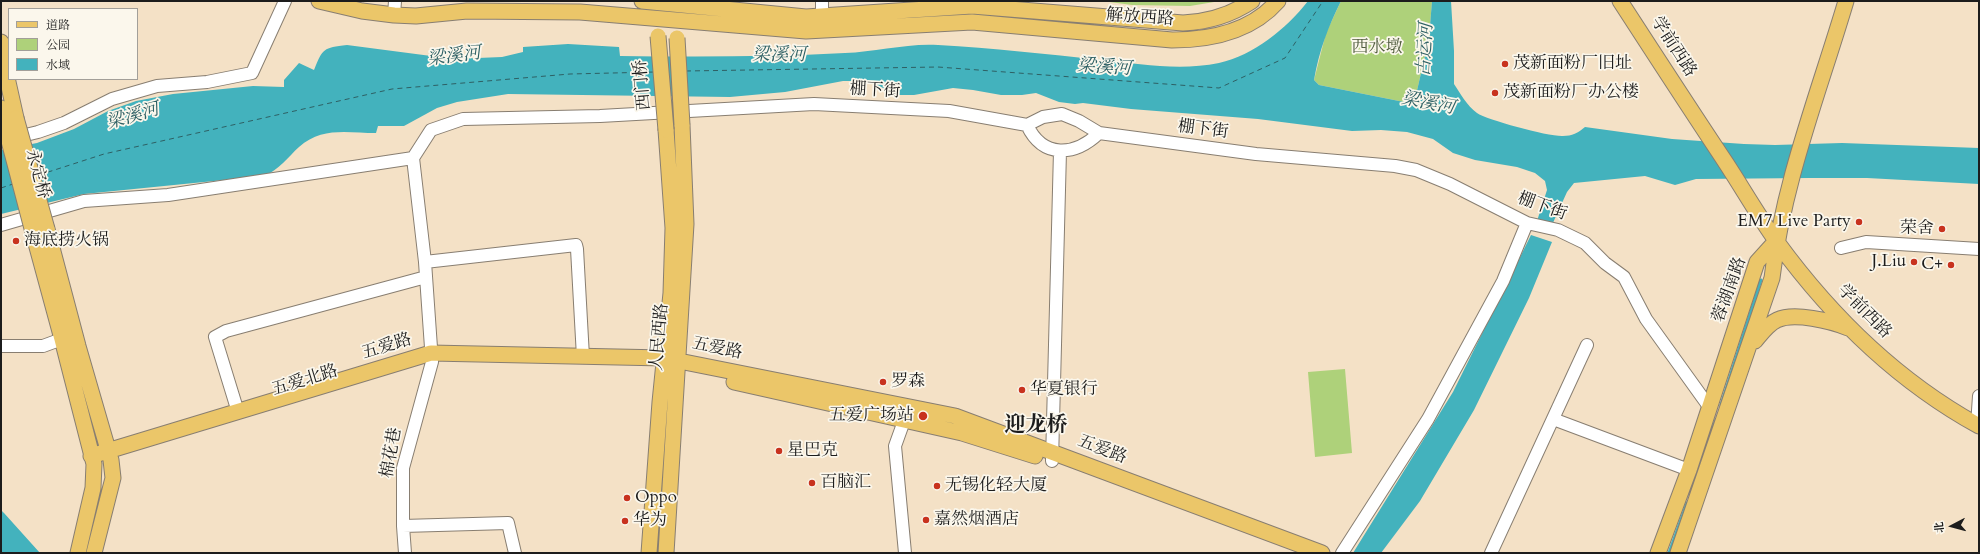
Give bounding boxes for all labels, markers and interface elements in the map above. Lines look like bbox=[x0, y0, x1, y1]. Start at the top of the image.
street label: 解放西路 bbox=[1105, 5, 1175, 31]
legend bbox=[8, 8, 138, 80]
street label: 学前西路 bbox=[1646, 13, 1700, 81]
text: 道路 bbox=[46, 17, 70, 33]
water label: 古运河 bbox=[1414, 22, 1438, 78]
text: 公园 bbox=[46, 37, 70, 53]
park label: 西水墩 bbox=[1352, 38, 1402, 58]
water label: 梁溪河 bbox=[426, 43, 482, 71]
water label: 梁溪河 bbox=[752, 45, 806, 67]
place label: 茂新面粉厂旧址 bbox=[1513, 54, 1632, 74]
water label: 梁溪河 bbox=[1076, 55, 1132, 81]
text: 水域 bbox=[46, 57, 70, 73]
street label: 西门桥 bbox=[631, 59, 655, 111]
marker: 茂新面粉厂旧址 bbox=[1500, 59, 1510, 69]
street label: 棚下街 bbox=[849, 79, 901, 103]
place label: 茂新面粉厂办公楼 bbox=[1503, 83, 1639, 103]
water label: 梁溪河 bbox=[1399, 88, 1457, 120]
marker: 茂新面粉厂办公楼 bbox=[1490, 88, 1500, 98]
water label: 梁溪河 bbox=[104, 99, 162, 135]
street label: 棚下街 bbox=[1176, 117, 1230, 143]
street label: 永定桥 bbox=[21, 147, 53, 201]
street label: 棚下街 bbox=[1515, 189, 1569, 225]
place label: EM7 Live Party bbox=[1737, 212, 1851, 232]
marker: EM7 Live Party bbox=[1854, 217, 1864, 227]
place label: 荣舍 bbox=[1900, 219, 1934, 239]
marker: 荣舍 bbox=[1937, 224, 1947, 234]
place label: 海底捞火锅 bbox=[24, 231, 109, 251]
marker: 海底捞火锅 bbox=[11, 236, 21, 246]
place label: J.Liu bbox=[1872, 252, 1906, 272]
street label: 蓉湖南路 bbox=[1709, 255, 1751, 325]
place label: C+ bbox=[1921, 255, 1943, 275]
marker: J.Liu bbox=[1909, 257, 1919, 267]
marker: C+ bbox=[1946, 260, 1956, 270]
street label: 学前西路 bbox=[1833, 281, 1895, 343]
street label: 人民西路 bbox=[647, 302, 673, 372]
street label: 五爱路 bbox=[360, 330, 414, 364]
street label: 五爱路 bbox=[690, 334, 744, 364]
street label: 五爱北路 bbox=[270, 361, 340, 401]
place label: 罗森 bbox=[891, 372, 925, 392]
marker: 罗森 bbox=[878, 377, 888, 387]
place label: 华夏银行 bbox=[1030, 380, 1098, 400]
marker: 华夏银行 bbox=[1017, 385, 1027, 395]
place label: 五爱广场站 bbox=[829, 406, 914, 426]
marker: 五爱广场站 bbox=[917, 410, 929, 422]
district label: 迎龙桥 bbox=[1005, 413, 1067, 439]
street label: 棉花巷 bbox=[378, 426, 406, 480]
street label: 五爱路 bbox=[1075, 431, 1129, 469]
place label: 星巴克 bbox=[787, 441, 838, 461]
marker: 星巴克 bbox=[774, 446, 784, 456]
place label: 百脑汇 bbox=[820, 473, 871, 493]
place label: 无锡化轻大厦 bbox=[945, 476, 1047, 496]
marker: 百脑汇 bbox=[807, 478, 817, 488]
marker: 无锡化轻大厦 bbox=[932, 481, 942, 491]
place label: Oppo bbox=[635, 488, 677, 508]
marker: Oppo bbox=[622, 493, 632, 503]
north arrow bbox=[1932, 506, 1972, 546]
place label: 嘉然烟酒店 bbox=[934, 510, 1019, 530]
place label: 华为 bbox=[633, 511, 667, 531]
marker: 嘉然烟酒店 bbox=[921, 515, 931, 525]
marker: 华为 bbox=[620, 516, 630, 526]
text: 北 bbox=[1932, 521, 1948, 534]

